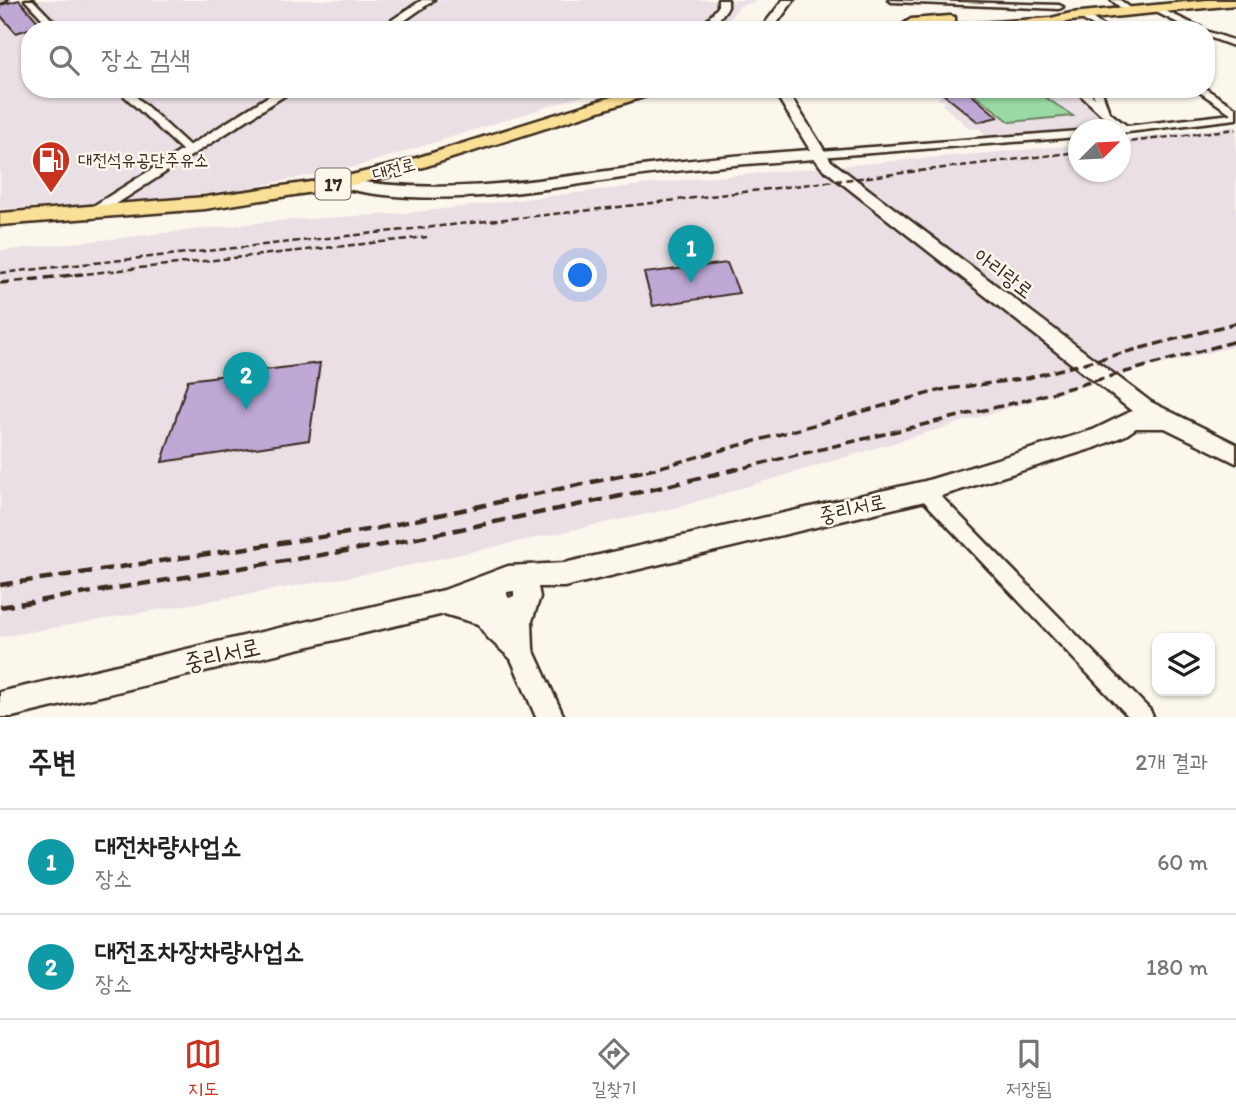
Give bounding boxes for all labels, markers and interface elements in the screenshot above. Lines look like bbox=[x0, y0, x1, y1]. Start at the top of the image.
search box bbox=[21, 21, 1215, 98]
icon: search bbox=[45, 41, 83, 79]
text: 장소 검색 bbox=[101, 43, 191, 75]
north arrow bbox=[1068, 119, 1131, 182]
fuel station icon: 대전석유공단주유소 bbox=[30, 139, 72, 194]
place label: 대전석유공단주유소 bbox=[78, 149, 208, 171]
street label: 대전로 bbox=[370, 153, 418, 185]
road number: 17 bbox=[316, 168, 350, 200]
pin: 1 bbox=[668, 225, 714, 283]
street label: 아리랑로 bbox=[969, 243, 1039, 303]
your location bbox=[563, 258, 597, 292]
pin: 2 bbox=[223, 352, 269, 410]
street label: 중리서로 bbox=[816, 488, 888, 528]
street label: 중리서로 bbox=[181, 631, 263, 677]
map controls bbox=[1152, 633, 1215, 696]
button: layers bbox=[1152, 633, 1215, 696]
text: 주변 bbox=[28, 743, 76, 780]
text: 2개 결과 bbox=[1135, 748, 1208, 776]
text: 대전차량사업소 bbox=[95, 830, 241, 862]
text: 1 bbox=[46, 848, 56, 876]
text: 60 m bbox=[1157, 848, 1208, 876]
text: 장소 bbox=[95, 864, 132, 892]
text: 대전조차장차량사업소 bbox=[95, 935, 304, 967]
text: 2 bbox=[45, 953, 57, 981]
text: 180 m bbox=[1146, 953, 1208, 981]
text: 장소 bbox=[95, 969, 132, 997]
tab: 지도 bbox=[184, 1035, 222, 1102]
tab: 길찾기 bbox=[591, 1035, 637, 1102]
tab: 저장됨 bbox=[1006, 1035, 1052, 1102]

